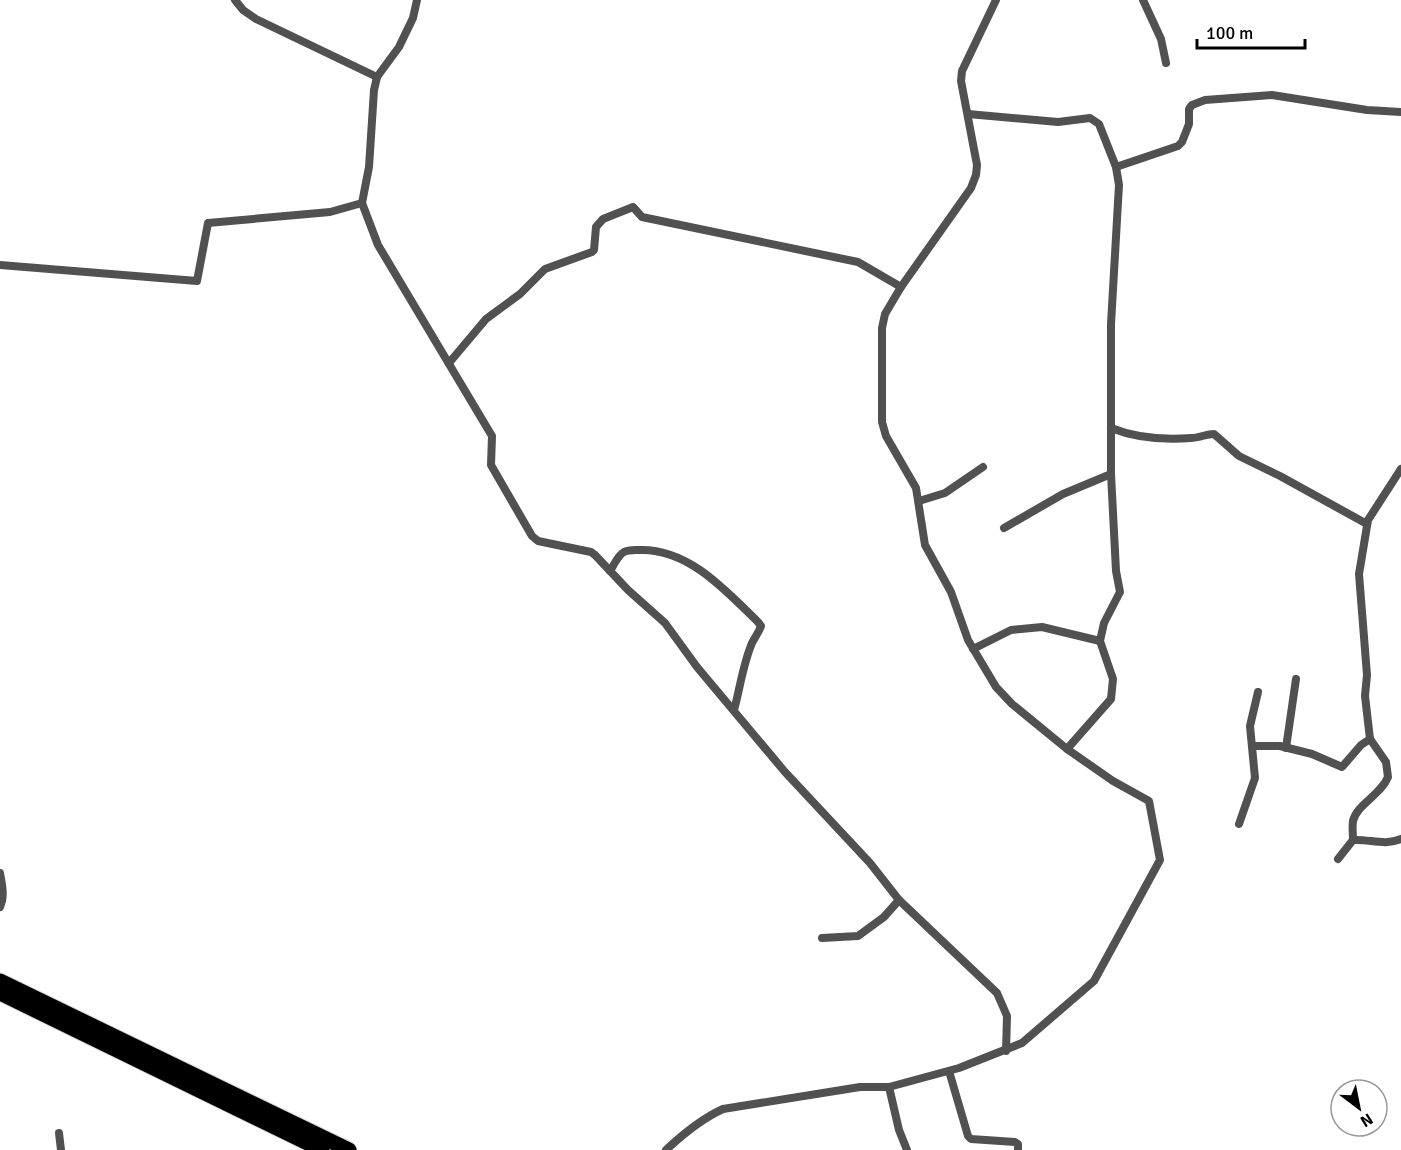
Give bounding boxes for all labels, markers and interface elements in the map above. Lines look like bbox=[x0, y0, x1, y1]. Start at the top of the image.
scale bar bbox=[1197, 12, 1305, 50]
text: 100 m bbox=[1206, 22, 1253, 44]
north arrow bbox=[1329, 1078, 1389, 1138]
text: N bbox=[1356, 1108, 1376, 1131]

